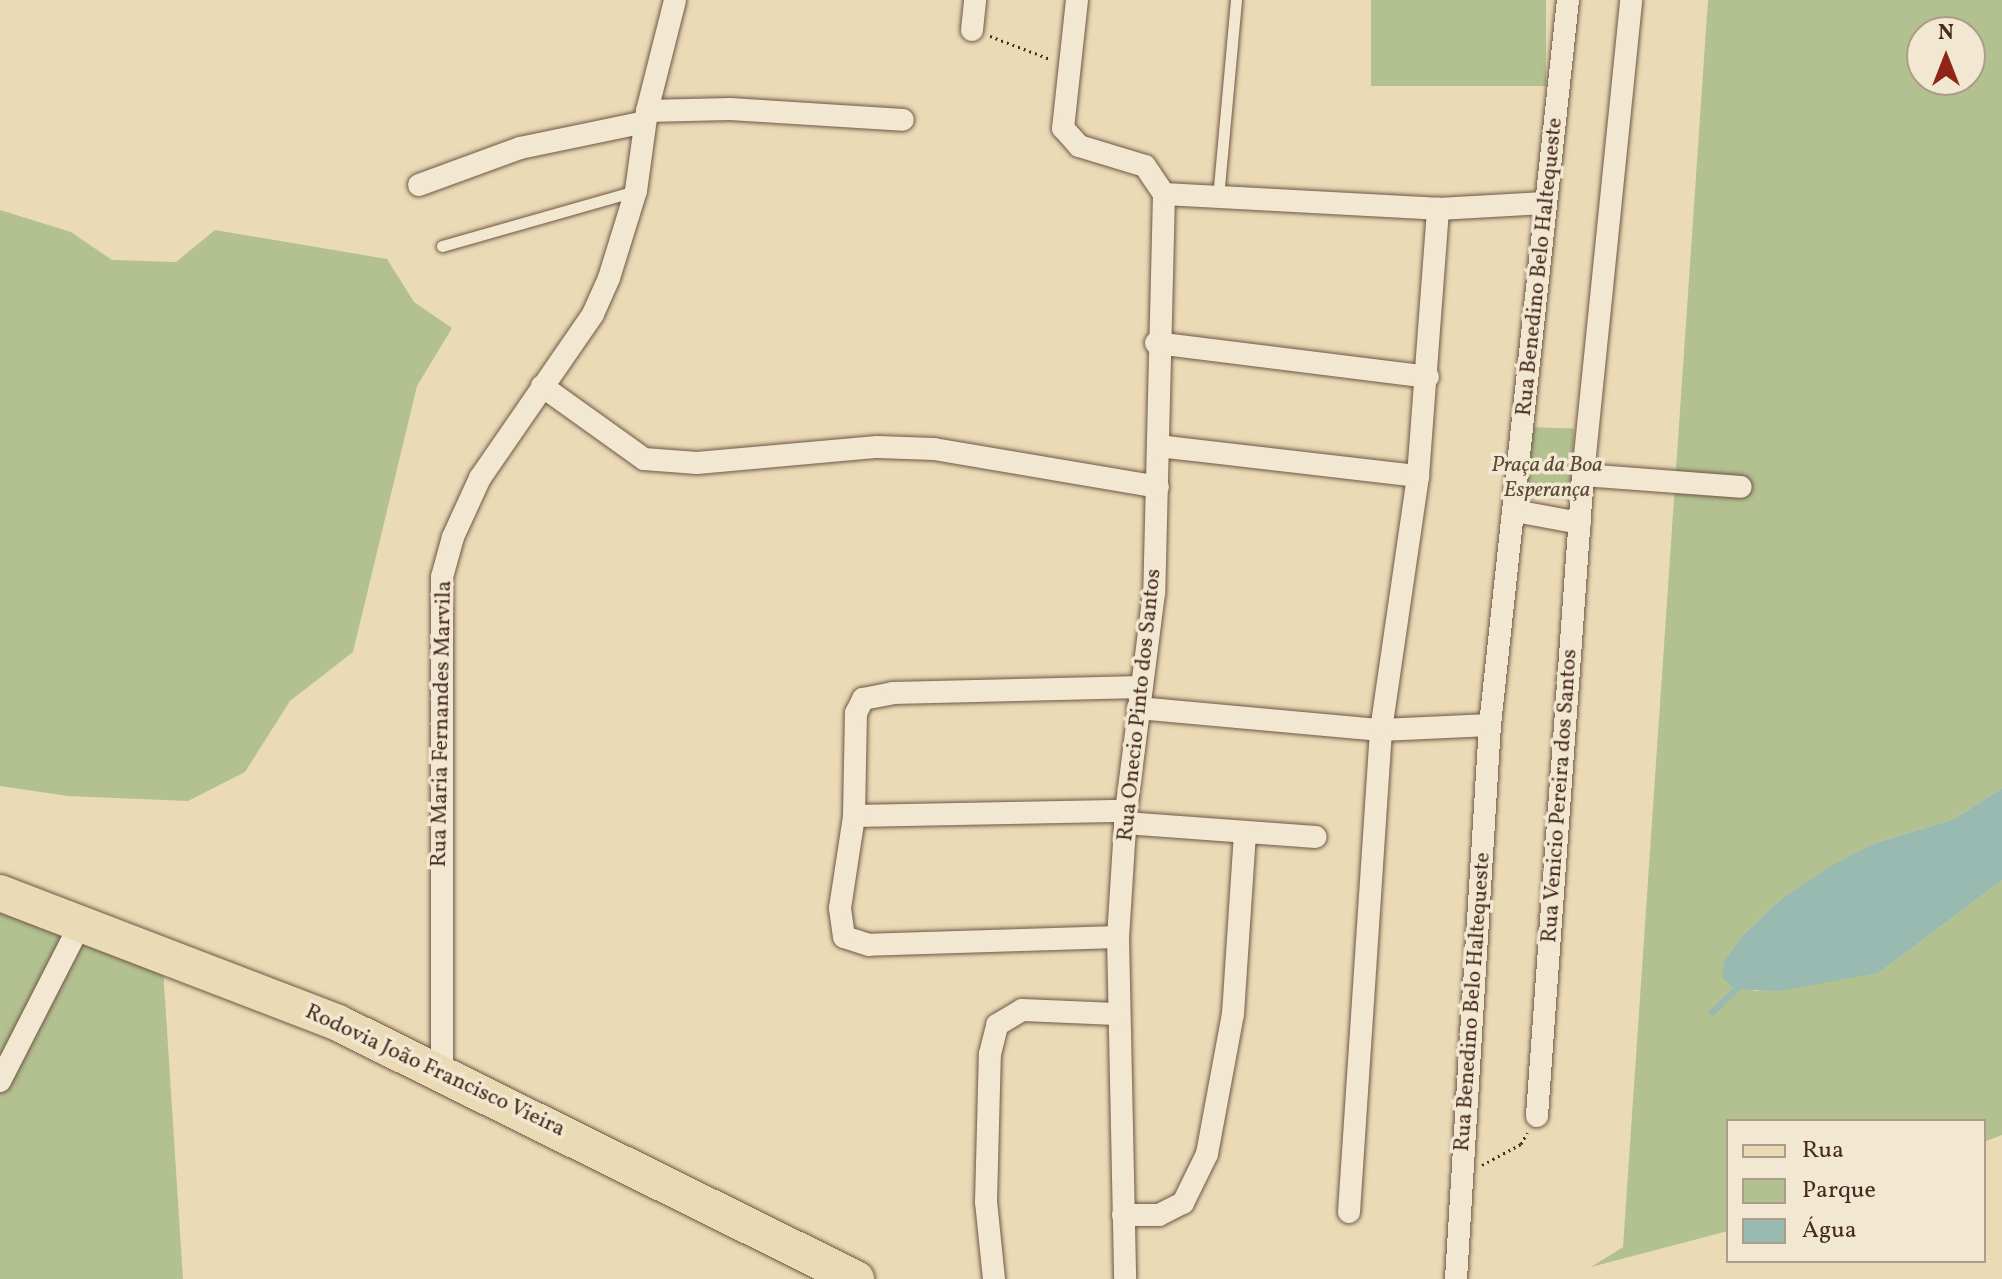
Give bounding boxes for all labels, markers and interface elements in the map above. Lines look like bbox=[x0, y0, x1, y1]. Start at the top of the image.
north arrow bbox=[1906, 16, 1986, 96]
text: N bbox=[1938, 18, 1954, 49]
street label: Rua Benedino Belo Haltequeste bbox=[1511, 117, 1569, 417]
park label: Praça da Boa Esperança bbox=[1491, 452, 1603, 504]
street label: Rua Onecio Pinto dos Santos bbox=[1113, 567, 1167, 843]
street label: Rua Maria Fernandes Marvila bbox=[426, 580, 458, 868]
street label: Rua Venicio Pereira dos Santos bbox=[1537, 648, 1583, 944]
street label: Rua Benedino Belo Haltequeste bbox=[1449, 852, 1497, 1152]
street label: Rodovia João Francisco Vieira bbox=[301, 999, 569, 1143]
legend bbox=[1726, 1119, 1986, 1263]
text: Rua bbox=[1802, 1134, 1844, 1168]
text: Parque bbox=[1802, 1174, 1876, 1208]
text: Água bbox=[1802, 1214, 1857, 1248]

